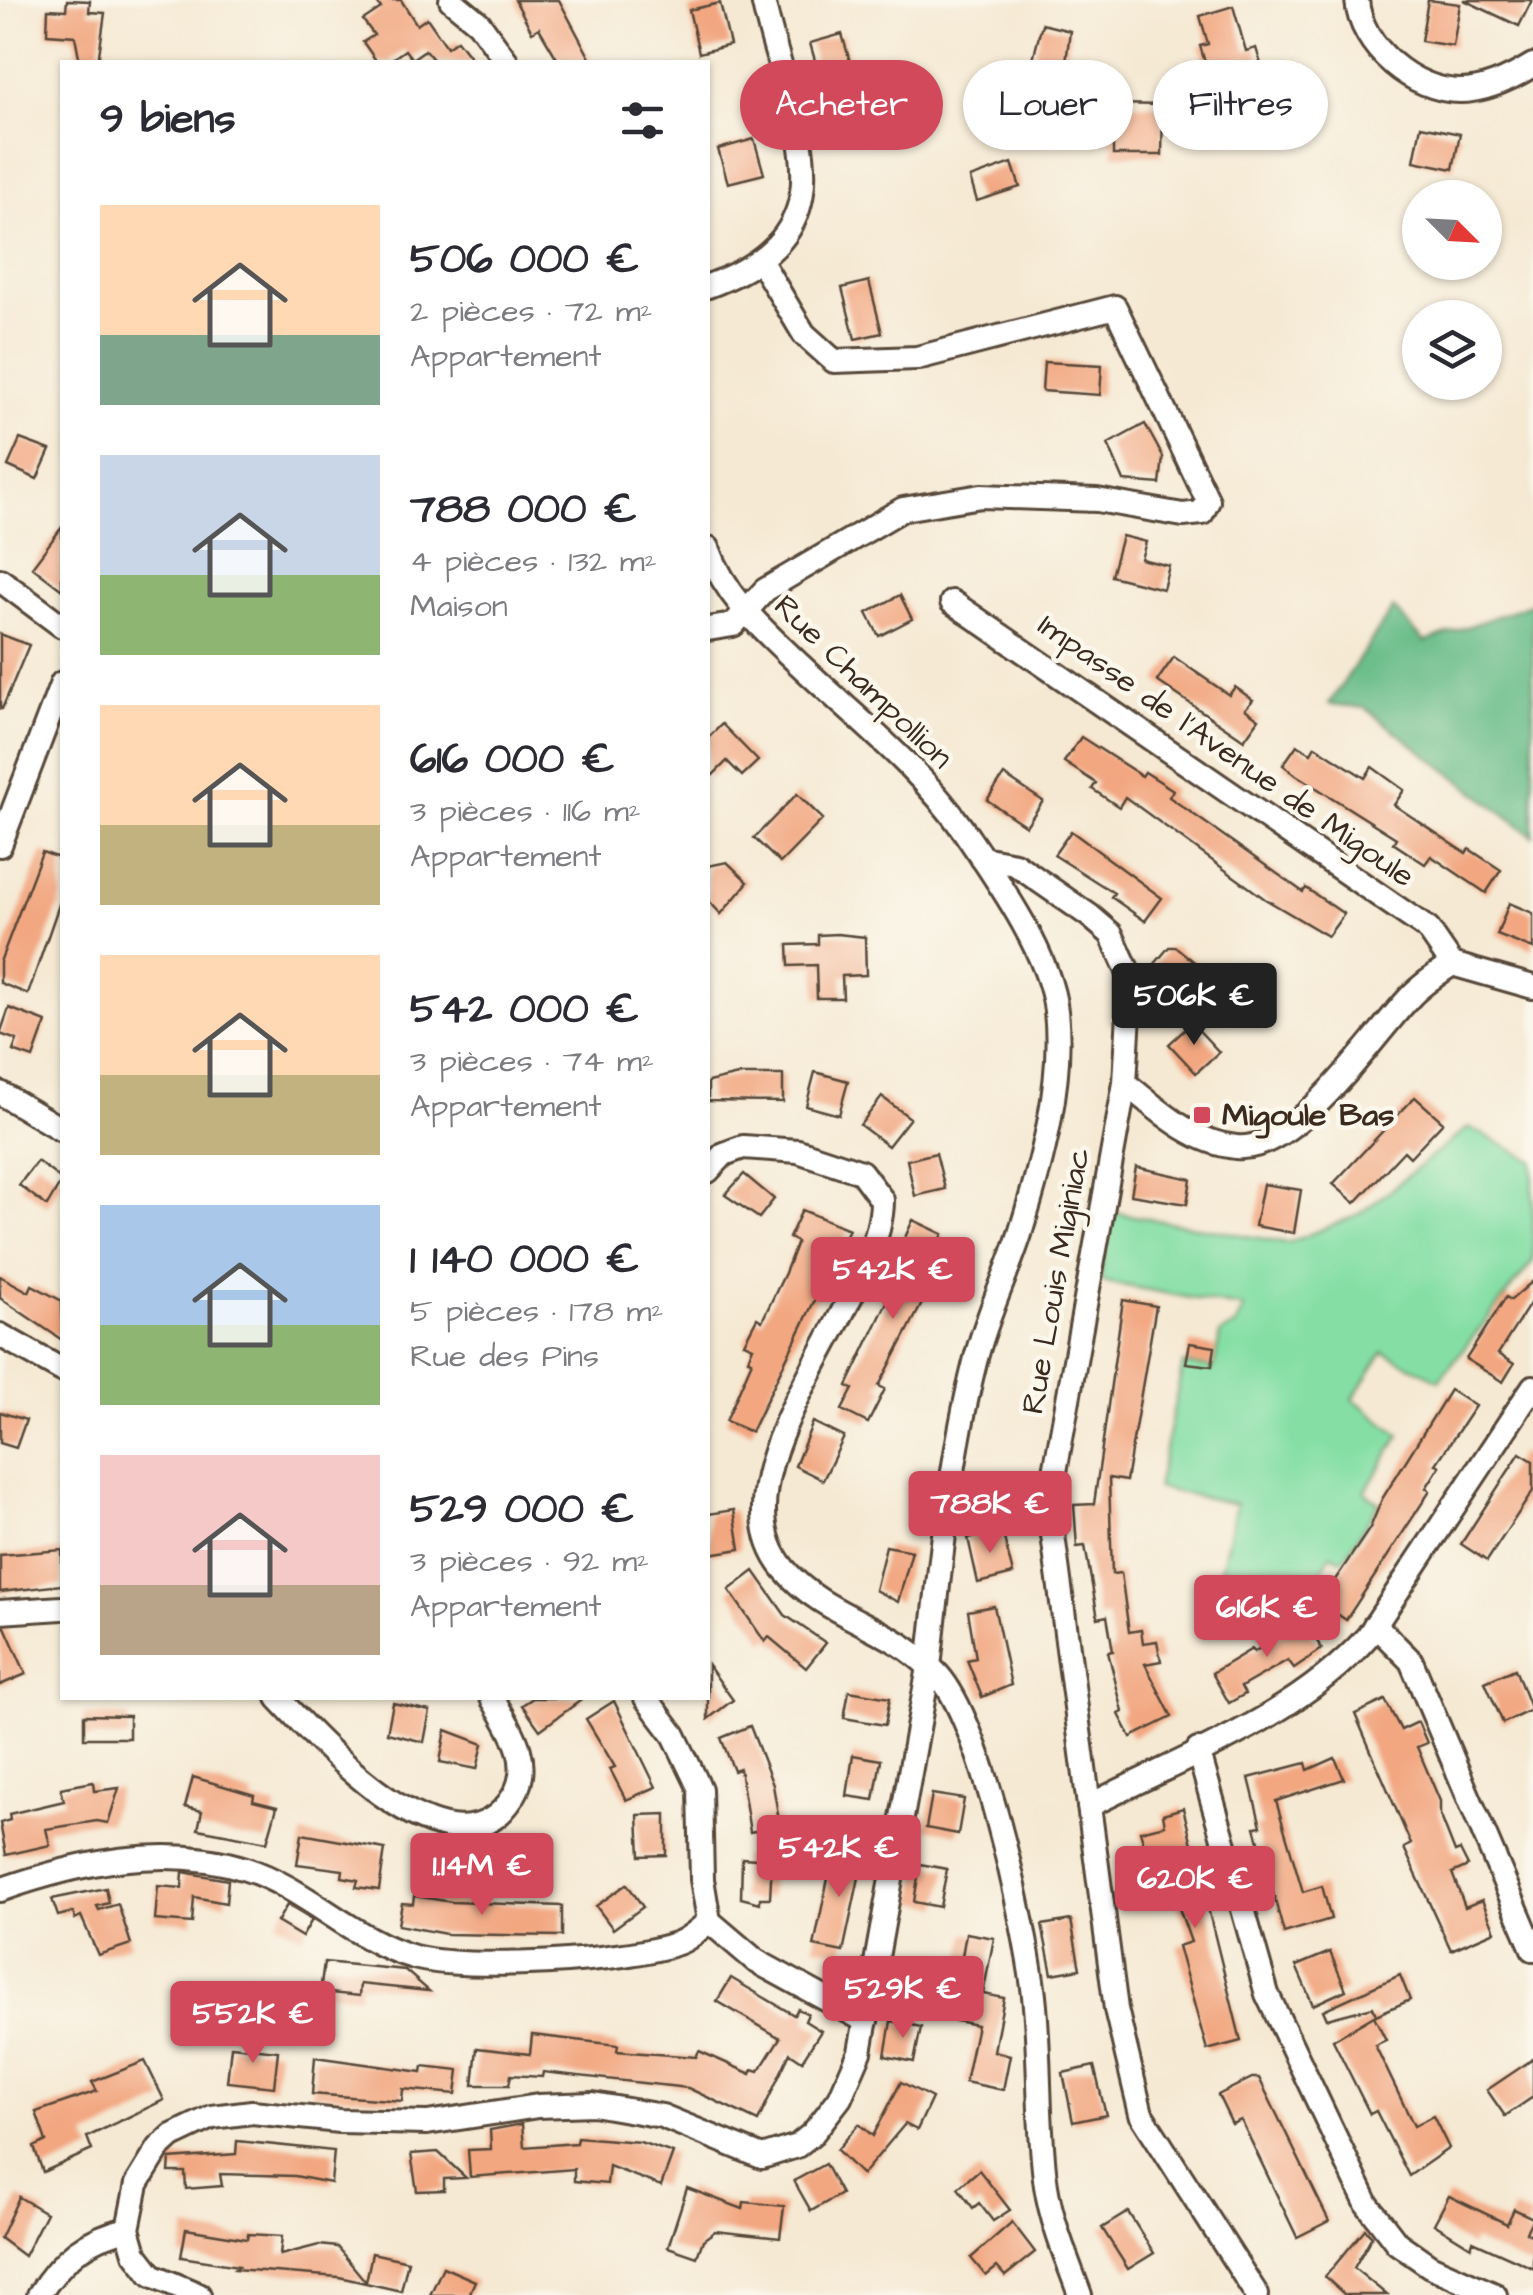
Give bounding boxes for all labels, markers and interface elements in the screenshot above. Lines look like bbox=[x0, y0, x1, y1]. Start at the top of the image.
chip: Acheter bbox=[740, 60, 943, 150]
chip: Louer bbox=[963, 60, 1133, 150]
chip: Filtres bbox=[1153, 60, 1328, 150]
text: 9 biens bbox=[100, 91, 235, 149]
icon: filters bbox=[615, 93, 670, 148]
north arrow bbox=[1402, 180, 1502, 280]
map controls bbox=[1402, 180, 1502, 400]
text: 506 000 € bbox=[410, 231, 639, 289]
icon: home bbox=[180, 245, 300, 365]
text: 2 pièces · 72 m² bbox=[410, 289, 653, 334]
button: layers bbox=[1402, 300, 1502, 400]
text: Appartement bbox=[410, 334, 601, 379]
text: 788 000 € bbox=[410, 481, 637, 539]
icon: home bbox=[180, 495, 300, 615]
text: 4 pièces · 132 m² bbox=[410, 539, 657, 584]
text: Maison bbox=[410, 584, 508, 629]
street label: Rue Champollion bbox=[763, 585, 963, 779]
street label: Impasse de l'Avenue de Migoule bbox=[1029, 603, 1423, 899]
text: 616 000 € bbox=[410, 731, 615, 789]
icon: home bbox=[180, 745, 300, 865]
text: 3 pièces · 116 m² bbox=[410, 789, 641, 834]
text: Appartement bbox=[410, 834, 601, 879]
pin: 506K € bbox=[1113, 963, 1275, 1048]
text: 506K € bbox=[1134, 973, 1254, 1018]
text: 542 000 € bbox=[410, 981, 639, 1039]
icon: home bbox=[180, 995, 300, 1115]
text: 3 pièces · 74 m² bbox=[410, 1039, 654, 1084]
text: Appartement bbox=[410, 1084, 601, 1129]
place label: Migoule Bas bbox=[1222, 1093, 1394, 1139]
marker: Migoule Bas bbox=[1191, 1104, 1213, 1126]
street label: Rue Louis Miginiac bbox=[1010, 1144, 1102, 1418]
text: 1 140 000 € bbox=[410, 1231, 639, 1289]
pin: 542K € bbox=[812, 1237, 974, 1322]
icon: home bbox=[180, 1245, 300, 1365]
text: 542K € bbox=[833, 1247, 953, 1292]
text: 5 pièces · 178 m² bbox=[410, 1289, 663, 1334]
text: Rue des Pins bbox=[410, 1334, 599, 1379]
pin: 788K € bbox=[909, 1471, 1071, 1556]
text: 529 000 € bbox=[410, 1481, 634, 1539]
text: 788K € bbox=[931, 1481, 1049, 1526]
icon: home bbox=[180, 1495, 300, 1615]
text: 3 pièces · 92 m² bbox=[410, 1539, 649, 1584]
pin: 616K € bbox=[1186, 1575, 1348, 1660]
text: Appartement bbox=[410, 1584, 601, 1629]
text: 616K € bbox=[1216, 1585, 1318, 1630]
pin: 542K € bbox=[758, 1815, 920, 1900]
text: 542K € bbox=[779, 1825, 899, 1870]
pin: 1.14M € bbox=[390, 1833, 574, 1918]
text: 1.14M € bbox=[432, 1843, 532, 1888]
pin: 620K € bbox=[1114, 1846, 1276, 1931]
text: 620K € bbox=[1137, 1856, 1253, 1901]
pin: 529K € bbox=[822, 1956, 984, 2041]
text: 529K € bbox=[845, 1966, 961, 2011]
pin: 552K € bbox=[172, 1981, 334, 2066]
text: 552K € bbox=[192, 1991, 314, 2036]

